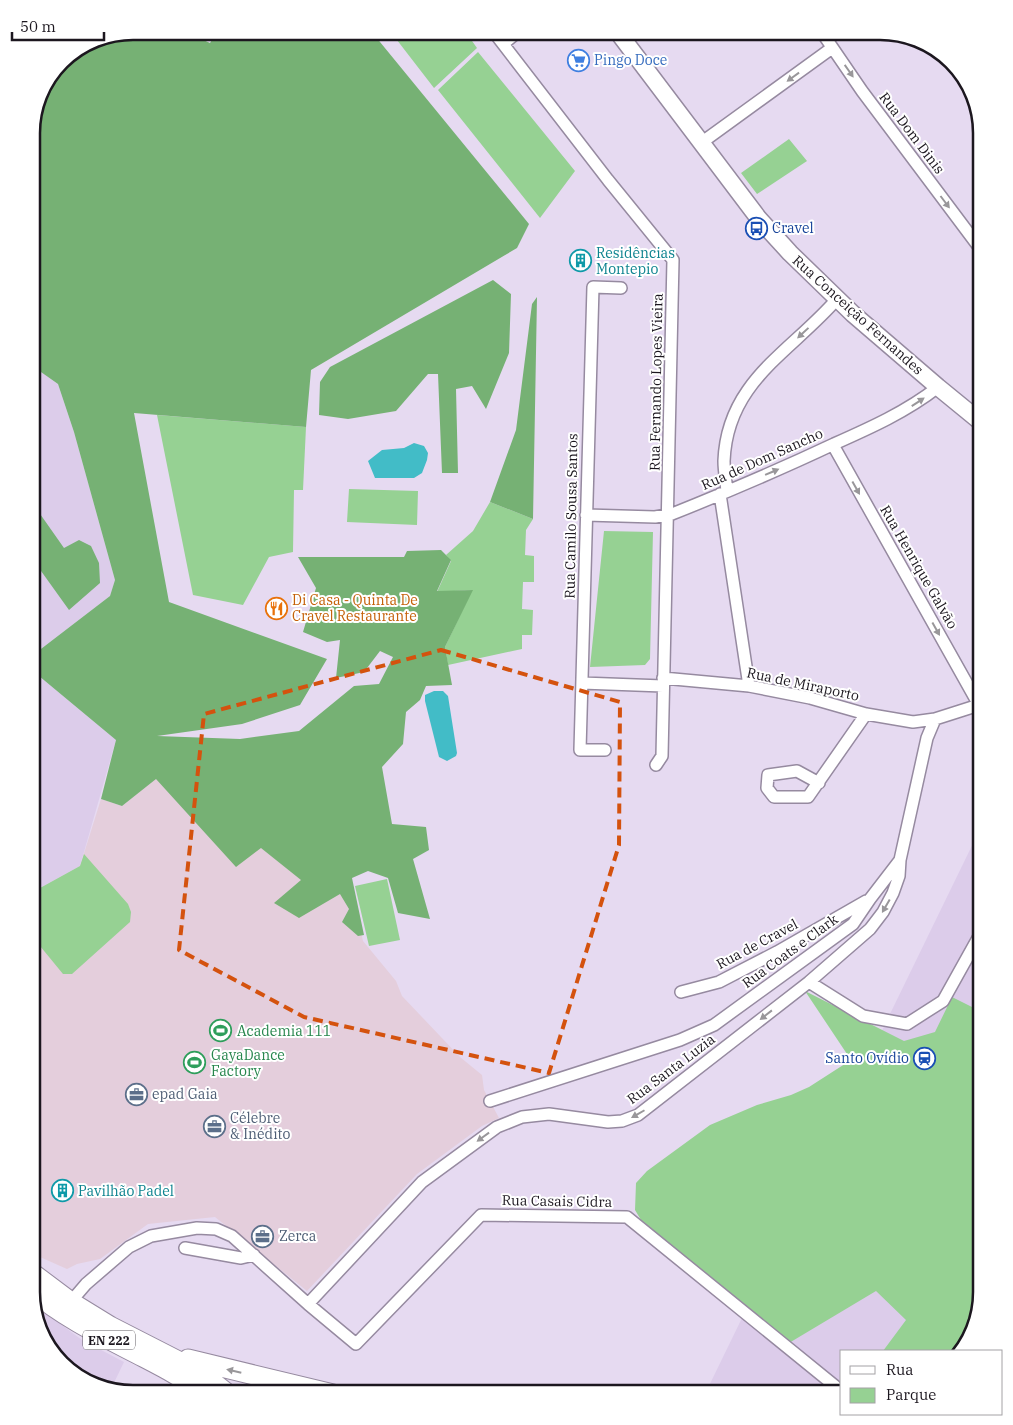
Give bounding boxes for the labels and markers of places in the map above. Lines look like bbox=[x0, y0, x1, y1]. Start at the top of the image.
supermarket icon: Pingo Doce bbox=[566, 48, 590, 72]
place label: Pingo Doce bbox=[594, 51, 667, 69]
bus stop icon: Cravel bbox=[744, 216, 768, 240]
place label: Cravel bbox=[772, 219, 814, 237]
place label: Residências Montepio bbox=[596, 244, 675, 278]
building icon: Residências Montepio bbox=[568, 249, 592, 273]
place label: Di Casa - Quinta De Cravel Restaurante bbox=[292, 591, 418, 625]
restaurant icon: Di Casa - Quinta De Cravel Restaurante bbox=[264, 596, 288, 620]
sports icon: Academia 111 bbox=[209, 1019, 233, 1043]
place label: Academia 111 bbox=[237, 1022, 331, 1040]
place label: GayaDance Factory bbox=[211, 1046, 285, 1080]
station icon: Santo Ovídio bbox=[913, 1046, 937, 1070]
place label: Santo Ovídio bbox=[825, 1049, 909, 1067]
sports icon: GayaDance Factory bbox=[183, 1051, 207, 1075]
office icon: epad Gaia bbox=[124, 1082, 148, 1106]
place label: epad Gaia bbox=[152, 1085, 218, 1103]
place label: Célebre & Inédito bbox=[230, 1109, 290, 1143]
office icon: Célebre & Inédito bbox=[202, 1114, 226, 1138]
building icon: Pavilhão Padel bbox=[50, 1179, 74, 1203]
place label: Pavilhão Padel bbox=[78, 1182, 174, 1200]
office icon: Zerca bbox=[251, 1224, 275, 1248]
place label: Zerca bbox=[279, 1227, 317, 1245]

